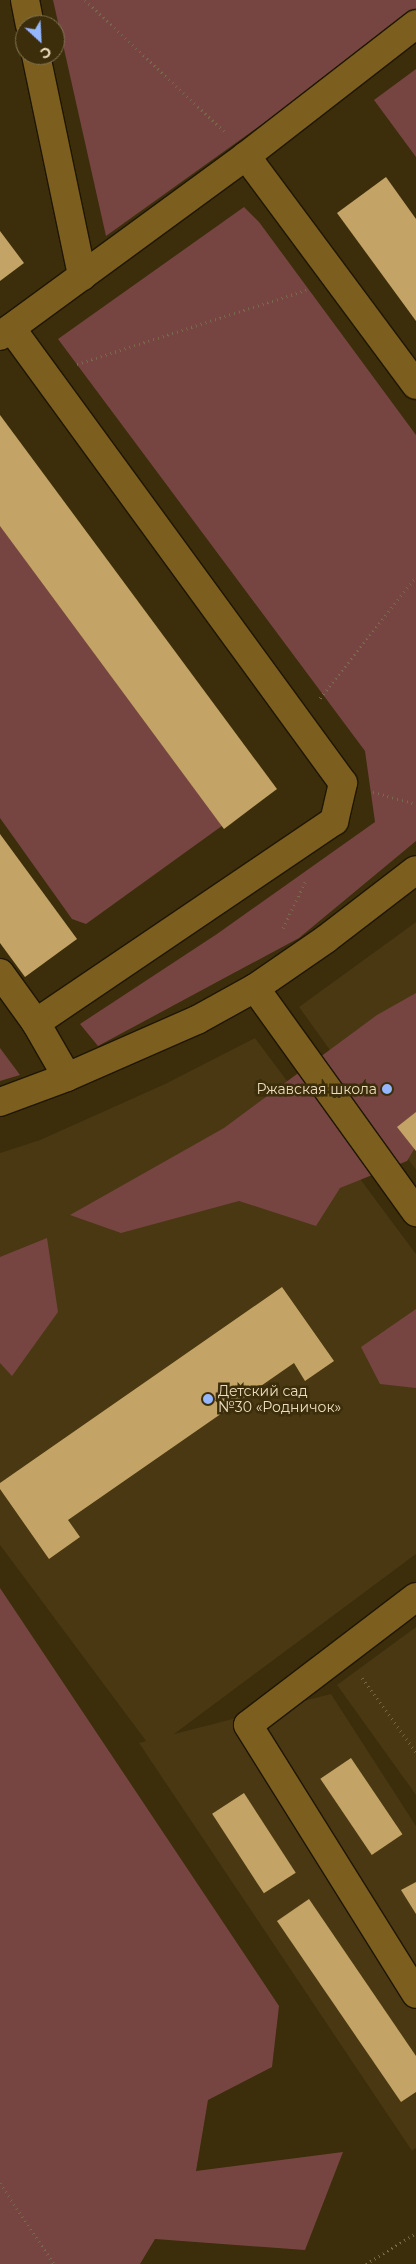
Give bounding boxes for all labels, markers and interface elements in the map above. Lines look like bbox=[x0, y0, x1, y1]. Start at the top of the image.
north arrow bbox=[15, 15, 65, 65]
text: С bbox=[38, 42, 54, 63]
place label: Ржавская школа bbox=[257, 1081, 377, 1097]
marker: Ржавская школа bbox=[381, 1083, 393, 1095]
place label: Детский сад №30 «Родничок» bbox=[218, 1383, 341, 1415]
marker: Детский сад №30 «Родничок» bbox=[202, 1393, 214, 1405]

